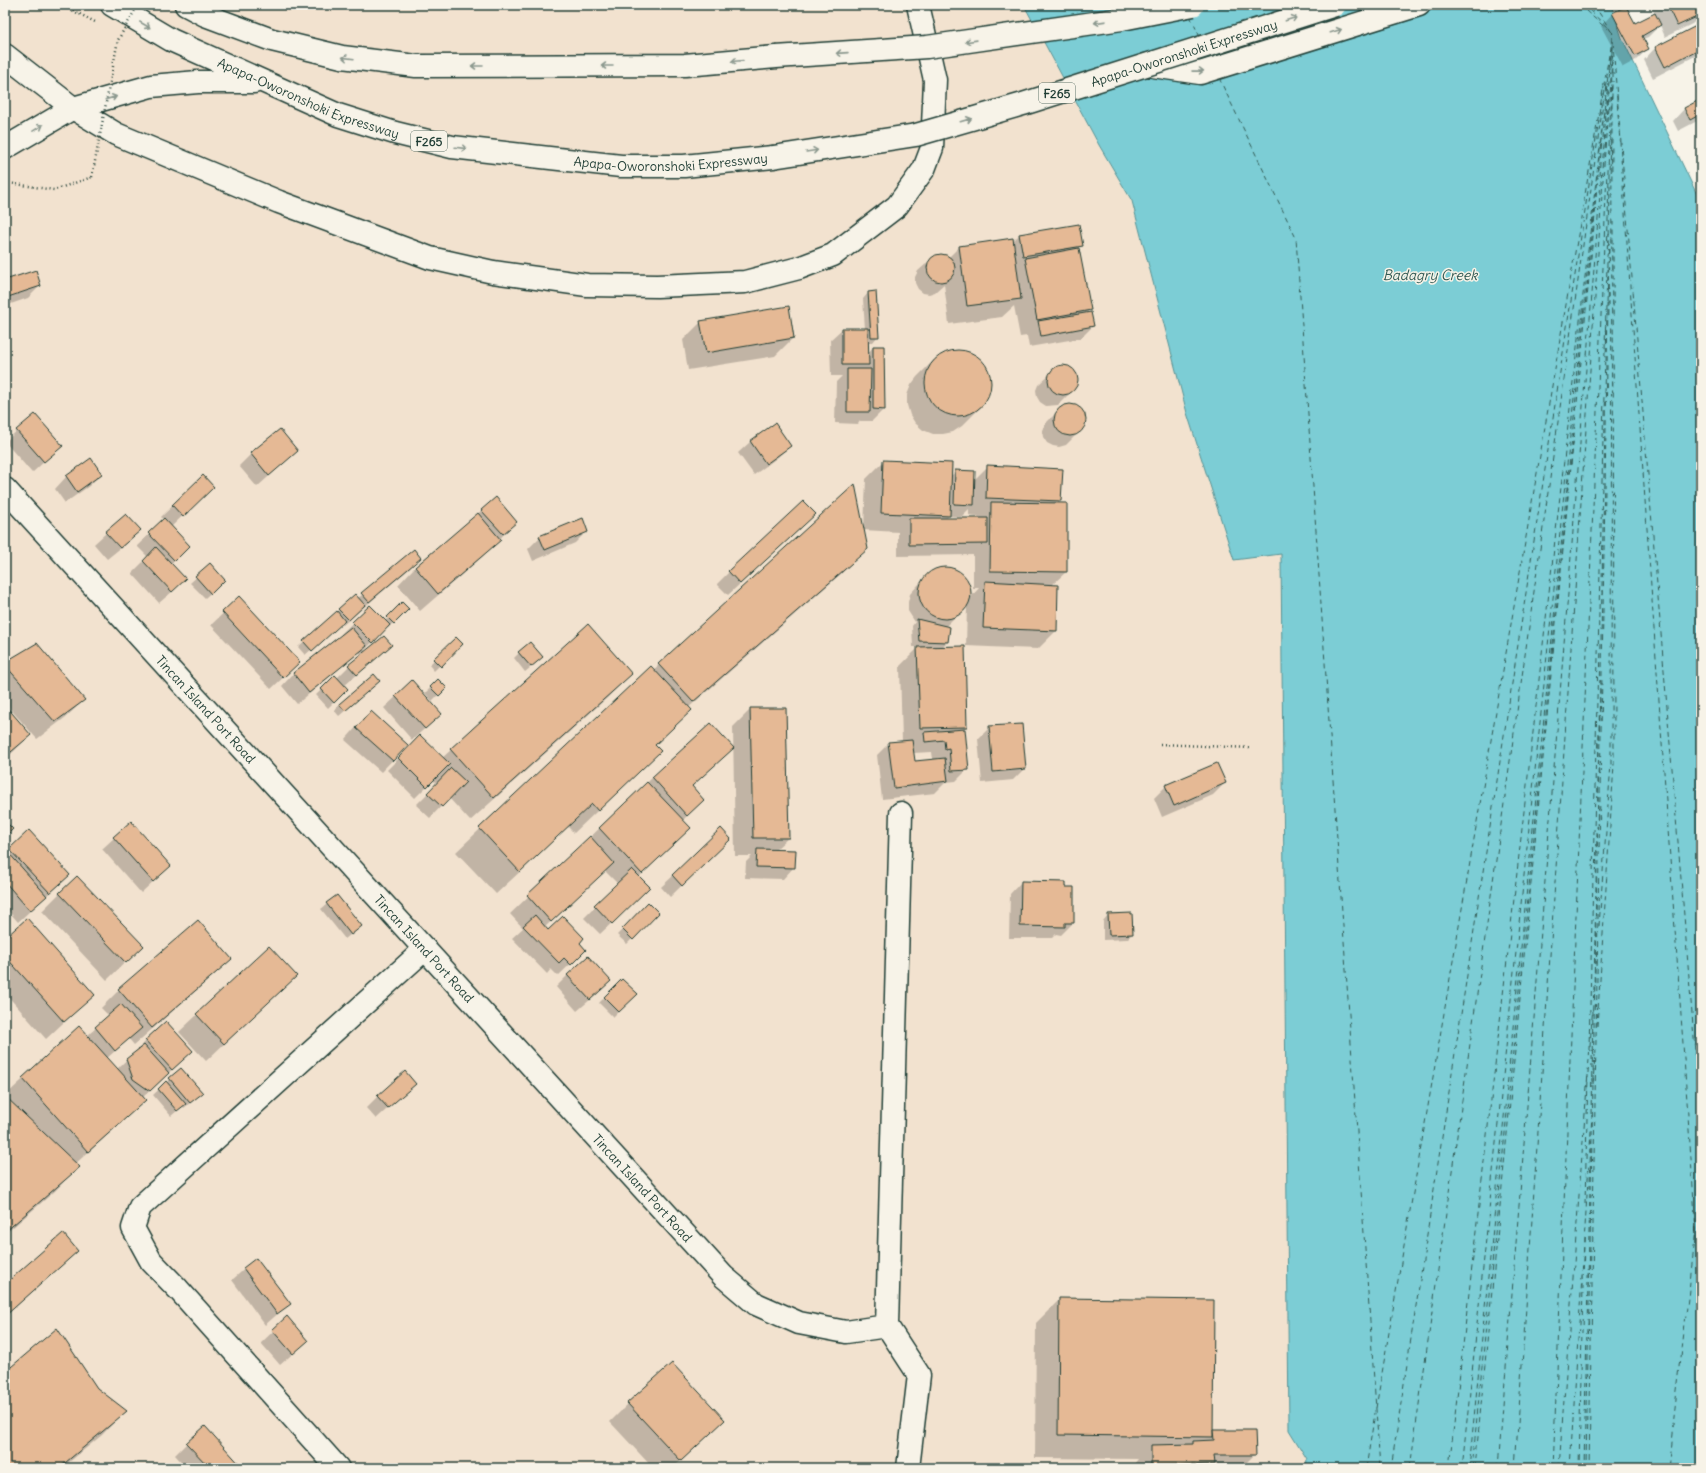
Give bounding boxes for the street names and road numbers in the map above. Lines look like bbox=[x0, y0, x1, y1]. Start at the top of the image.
street label: Apapa-Oworonshoki Expressway bbox=[1089, 15, 1279, 90]
street label: Apapa-Oworonshoki Expressway bbox=[215, 54, 401, 142]
road number: F265 bbox=[1039, 83, 1075, 103]
road number: F265 bbox=[411, 131, 447, 151]
street label: Apapa-Oworonshoki Expressway bbox=[573, 149, 769, 175]
street label: Tincan Island Port Road bbox=[152, 652, 260, 767]
street label: Tincan Island Port Road bbox=[371, 891, 478, 1006]
street label: Tincan Island Port Road bbox=[589, 1130, 696, 1246]

